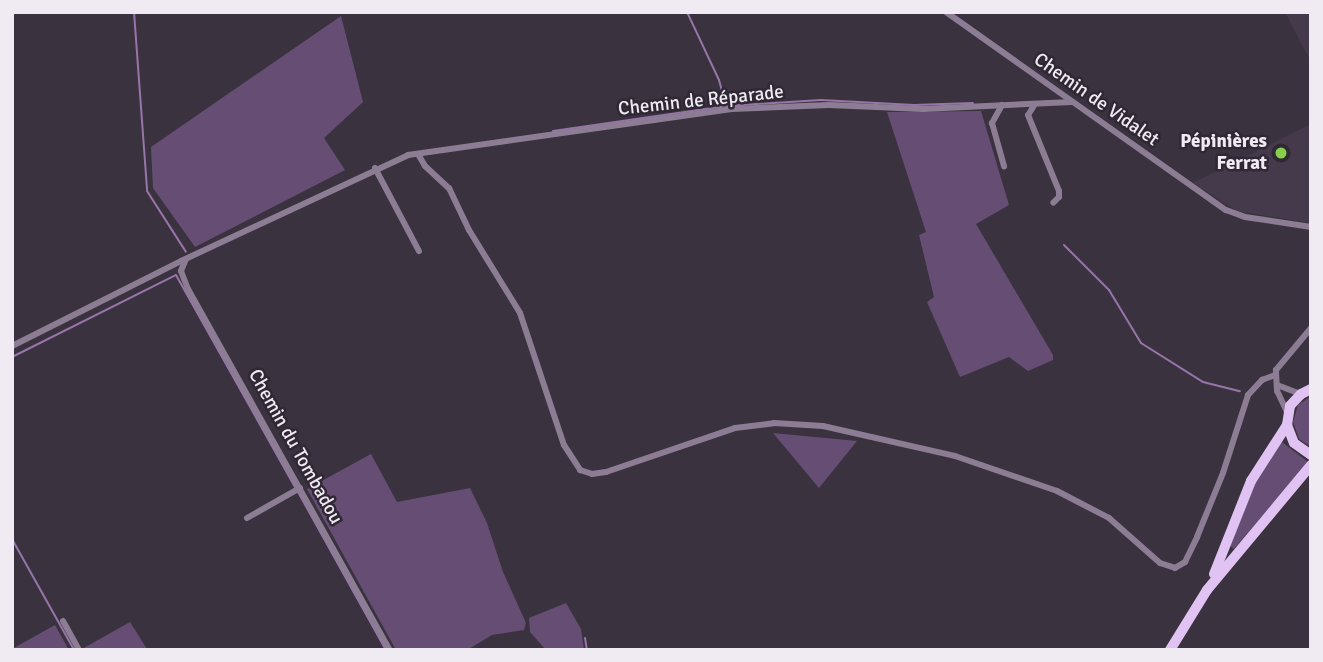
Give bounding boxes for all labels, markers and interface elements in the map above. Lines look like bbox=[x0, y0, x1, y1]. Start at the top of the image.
street label: Chemin de Vidalet bbox=[1029, 48, 1163, 152]
street label: Chemin de Réparade bbox=[617, 81, 785, 121]
place label: Pépinières Ferrat bbox=[1180, 131, 1267, 175]
marker: Pépinières Ferrat bbox=[1273, 145, 1289, 161]
street label: Chemin du Tombadou bbox=[243, 366, 347, 528]

